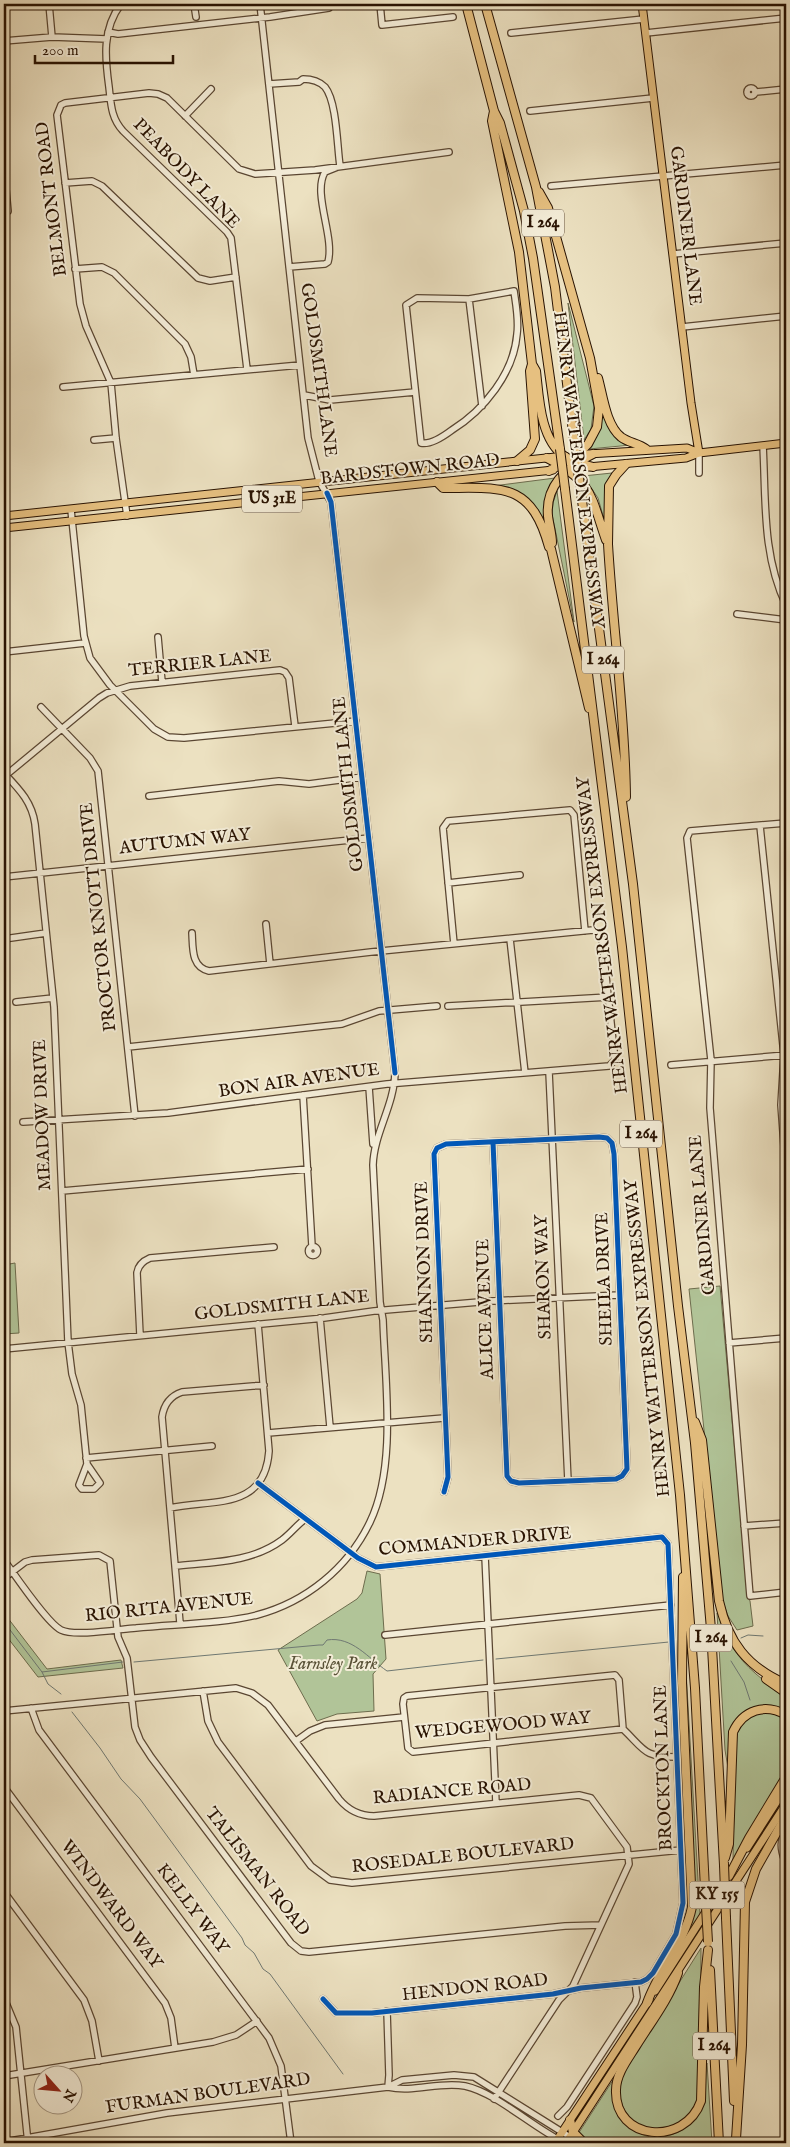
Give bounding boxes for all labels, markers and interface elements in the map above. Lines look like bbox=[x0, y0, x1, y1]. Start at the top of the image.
scale bar bbox=[35, 32, 172, 64]
text: 200 m bbox=[42, 41, 79, 60]
street label: PEABODY LANE bbox=[127, 114, 245, 234]
street label: BELMONT ROAD bbox=[31, 120, 73, 278]
street label: GARDINER LANE bbox=[664, 145, 706, 307]
road number: I 264 bbox=[522, 210, 564, 237]
street label: GOLDSMITH LANE bbox=[294, 281, 342, 459]
street label: HENRY WATTERSON EXPRESSWAY bbox=[547, 310, 609, 631]
street label: BARDSTOWN ROAD bbox=[319, 449, 501, 491]
road number: US 31E bbox=[242, 486, 302, 512]
street label: TERRIER LANE bbox=[127, 645, 273, 683]
road number: I 264 bbox=[582, 646, 624, 674]
street label: GOLDSMITH LANE bbox=[328, 695, 370, 873]
street label: HENRY WATTERSON EXPRESSWAY bbox=[572, 774, 634, 1095]
street label: PROCTOR KNOTT DRIVE bbox=[76, 801, 122, 1033]
street label: AUTUMN WAY bbox=[117, 824, 253, 860]
street label: MEADOW DRIVE bbox=[29, 1039, 57, 1191]
street label: BON AIR AVENUE bbox=[217, 1058, 381, 1104]
road number: I 264 bbox=[620, 1120, 662, 1148]
street label: GARDINER LANE bbox=[685, 1134, 721, 1296]
street label: HENRY WATTERSON EXPRESSWAY bbox=[620, 1177, 676, 1498]
street label: SHANNON DRIVE bbox=[411, 1181, 439, 1343]
street label: SHEILA DRIVE bbox=[591, 1212, 619, 1346]
street label: SHARON WAY bbox=[530, 1213, 558, 1340]
street label: ALICE AVENUE bbox=[472, 1238, 500, 1381]
street label: GOLDSMITH LANE bbox=[193, 1285, 371, 1327]
street label: COMMANDER DRIVE bbox=[378, 1522, 572, 1562]
street label: RIO RITA AVENUE bbox=[84, 1588, 254, 1628]
road number: I 264 bbox=[690, 1625, 732, 1652]
park label: Farnsley Park bbox=[288, 1653, 378, 1676]
street label: BROCKTON LANE bbox=[650, 1685, 678, 1851]
street label: WEDGEWOOD WAY bbox=[414, 1707, 593, 1745]
street label: RADIANCE ROAD bbox=[372, 1774, 532, 1810]
street label: TALISMAN ROAD bbox=[199, 1803, 315, 1941]
street label: ROSEDALE BOULEVARD bbox=[351, 1833, 575, 1879]
street label: WINDWARD WAY bbox=[55, 1836, 167, 1975]
street label: KELLY WAY bbox=[151, 1859, 234, 1959]
road number: KY 155 bbox=[690, 1882, 744, 1908]
street label: HENDON ROAD bbox=[401, 1969, 549, 2007]
road number: I 264 bbox=[693, 2032, 735, 2060]
north arrow bbox=[32, 2064, 82, 2114]
street label: FURMAN BOULEVARD bbox=[104, 2068, 312, 2120]
text: N bbox=[58, 2085, 80, 2105]

